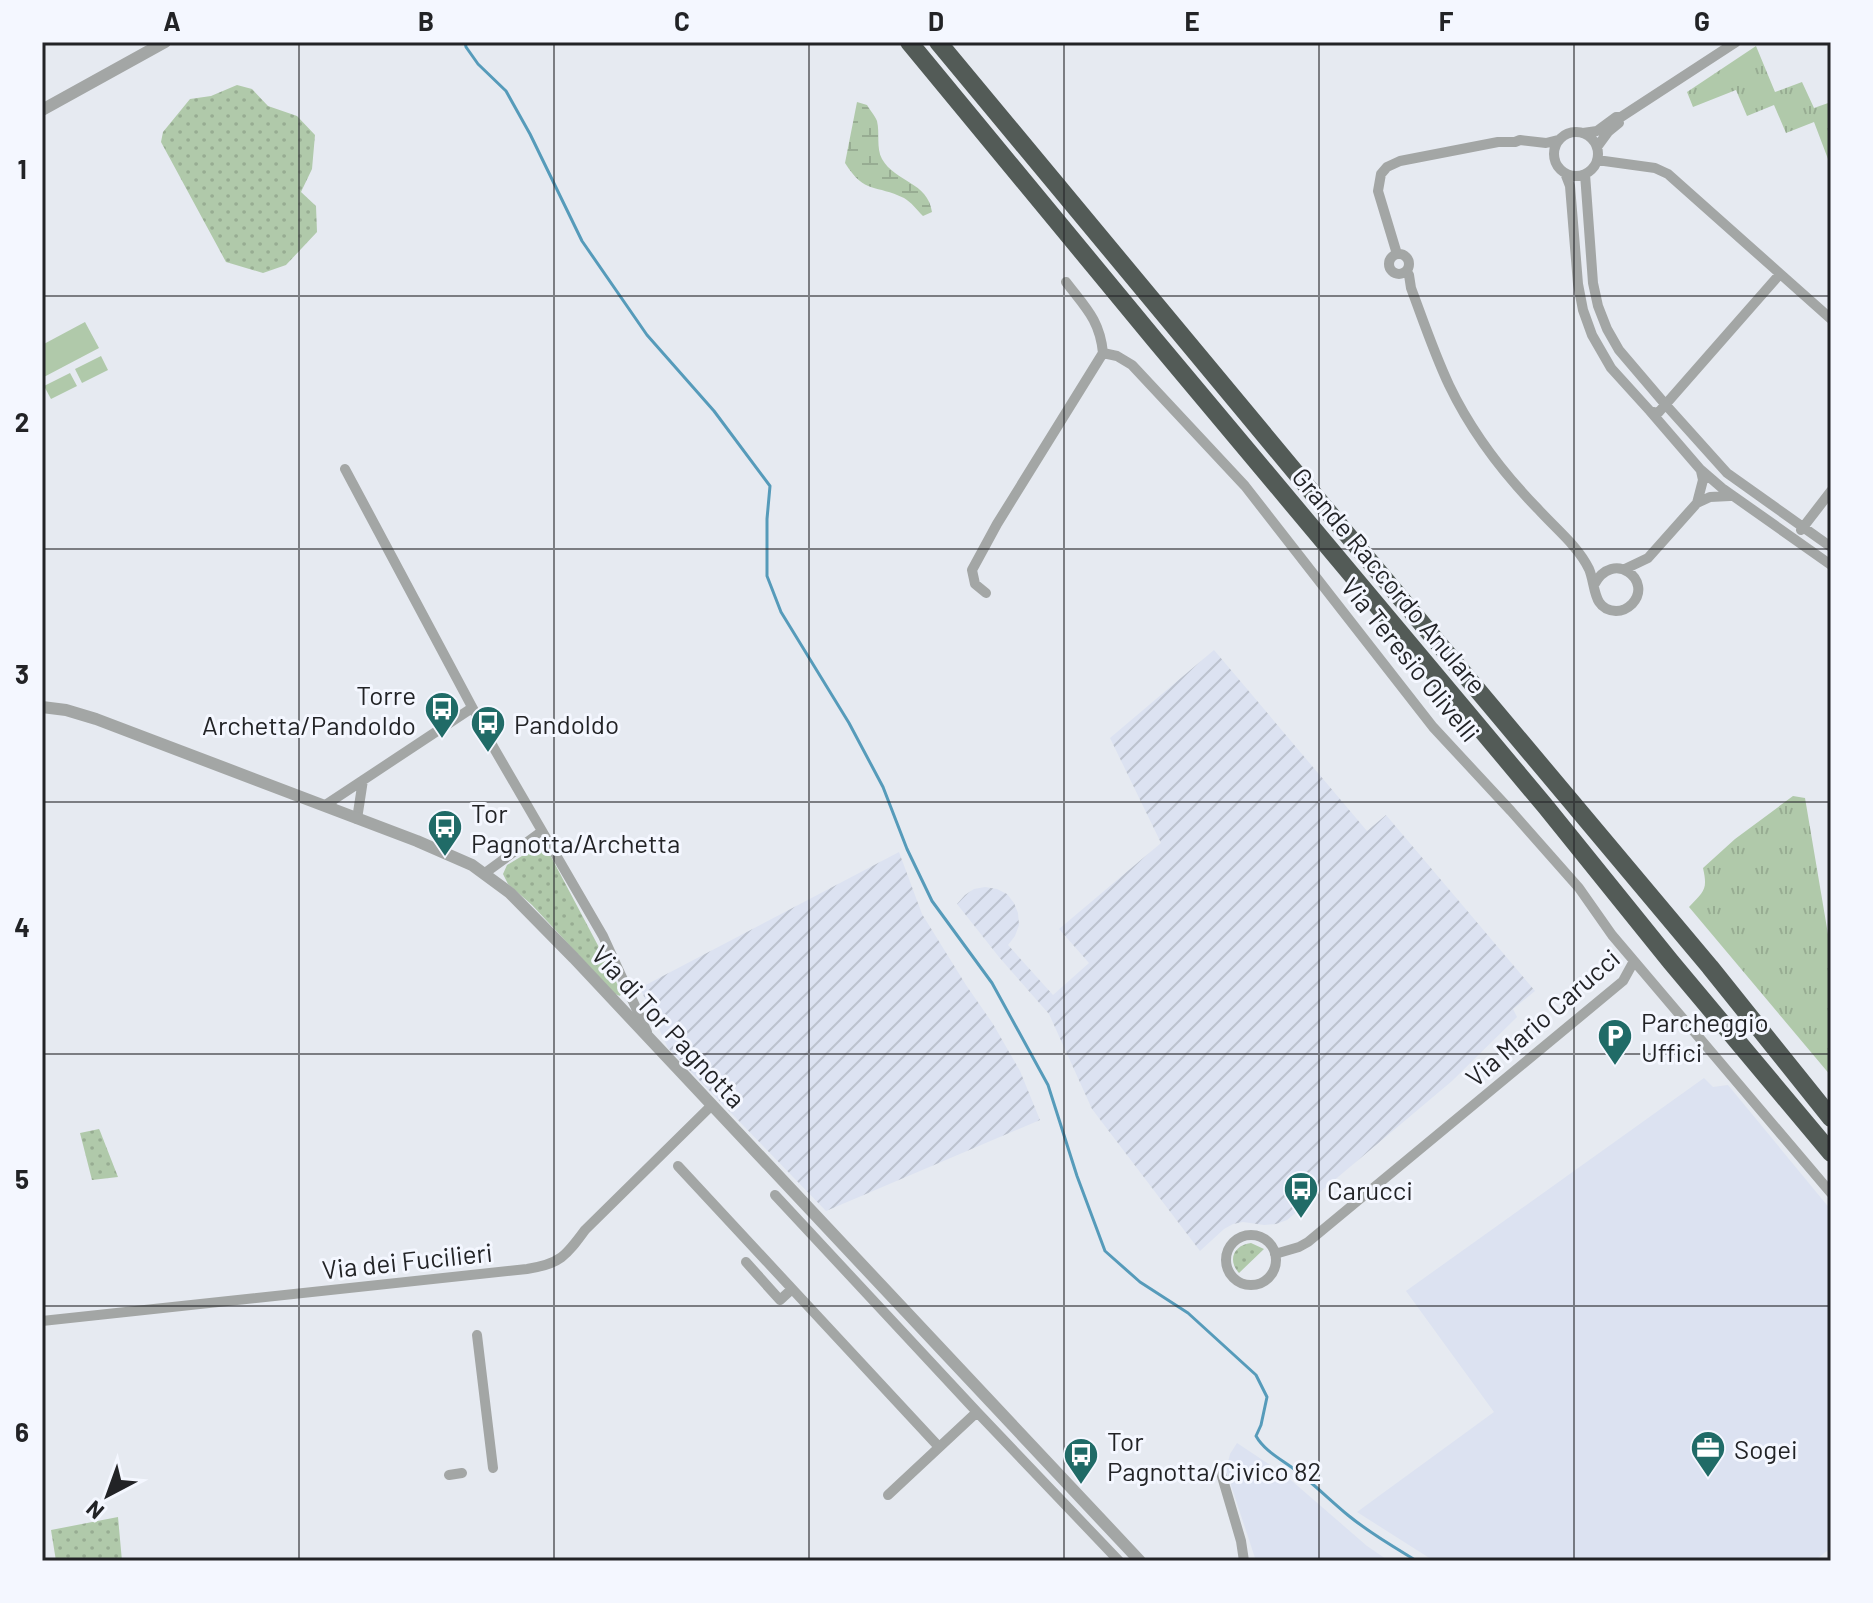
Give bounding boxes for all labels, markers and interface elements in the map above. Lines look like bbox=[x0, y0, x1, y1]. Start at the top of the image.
text: A bbox=[163, 5, 181, 36]
text: B bbox=[418, 5, 434, 36]
text: C bbox=[674, 5, 690, 36]
text: D bbox=[928, 5, 944, 36]
text: E bbox=[1184, 5, 1200, 36]
text: F bbox=[1439, 5, 1454, 36]
text: G bbox=[1694, 5, 1710, 36]
text: 1 bbox=[17, 153, 27, 184]
text: 2 bbox=[15, 406, 29, 437]
street label: Grande Raccordo Anulare bbox=[1287, 461, 1493, 699]
street label: Via Teresio Olivelli bbox=[1335, 571, 1487, 747]
text: 3 bbox=[15, 658, 29, 689]
place label: Torre Archetta/Pandoldo bbox=[202, 679, 416, 740]
bus stop icon: Torre Archetta/Pandoldo bbox=[423, 690, 461, 740]
bus stop icon: Pandoldo bbox=[469, 704, 507, 754]
place label: Pandoldo bbox=[514, 708, 619, 739]
place label: Tor Pagnotta/Archetta bbox=[471, 797, 680, 858]
bus stop icon: Tor Pagnotta/Archetta bbox=[426, 808, 464, 858]
text: 4 bbox=[14, 911, 30, 942]
street label: Via di Tor Pagnotta bbox=[586, 938, 752, 1114]
street label: Via Mario Carucci bbox=[1459, 942, 1625, 1092]
place label: Parcheggio Uffici bbox=[1641, 1006, 1769, 1067]
parking icon: Parcheggio Uffici bbox=[1596, 1017, 1634, 1067]
text: 5 bbox=[15, 1163, 29, 1194]
bus stop icon: Carucci bbox=[1282, 1170, 1320, 1220]
place label: Carucci bbox=[1327, 1174, 1413, 1205]
street label: Via dei Fucilieri bbox=[320, 1236, 494, 1284]
text: 6 bbox=[15, 1416, 29, 1447]
place label: Tor Pagnotta/Civico 82 bbox=[1107, 1425, 1321, 1486]
office icon: Sogei bbox=[1689, 1429, 1727, 1479]
place label: Sogei bbox=[1734, 1433, 1798, 1464]
bus stop icon: Tor Pagnotta/Civico 82 bbox=[1062, 1436, 1100, 1486]
north arrow bbox=[68, 1455, 148, 1535]
text: N bbox=[80, 1496, 108, 1525]

